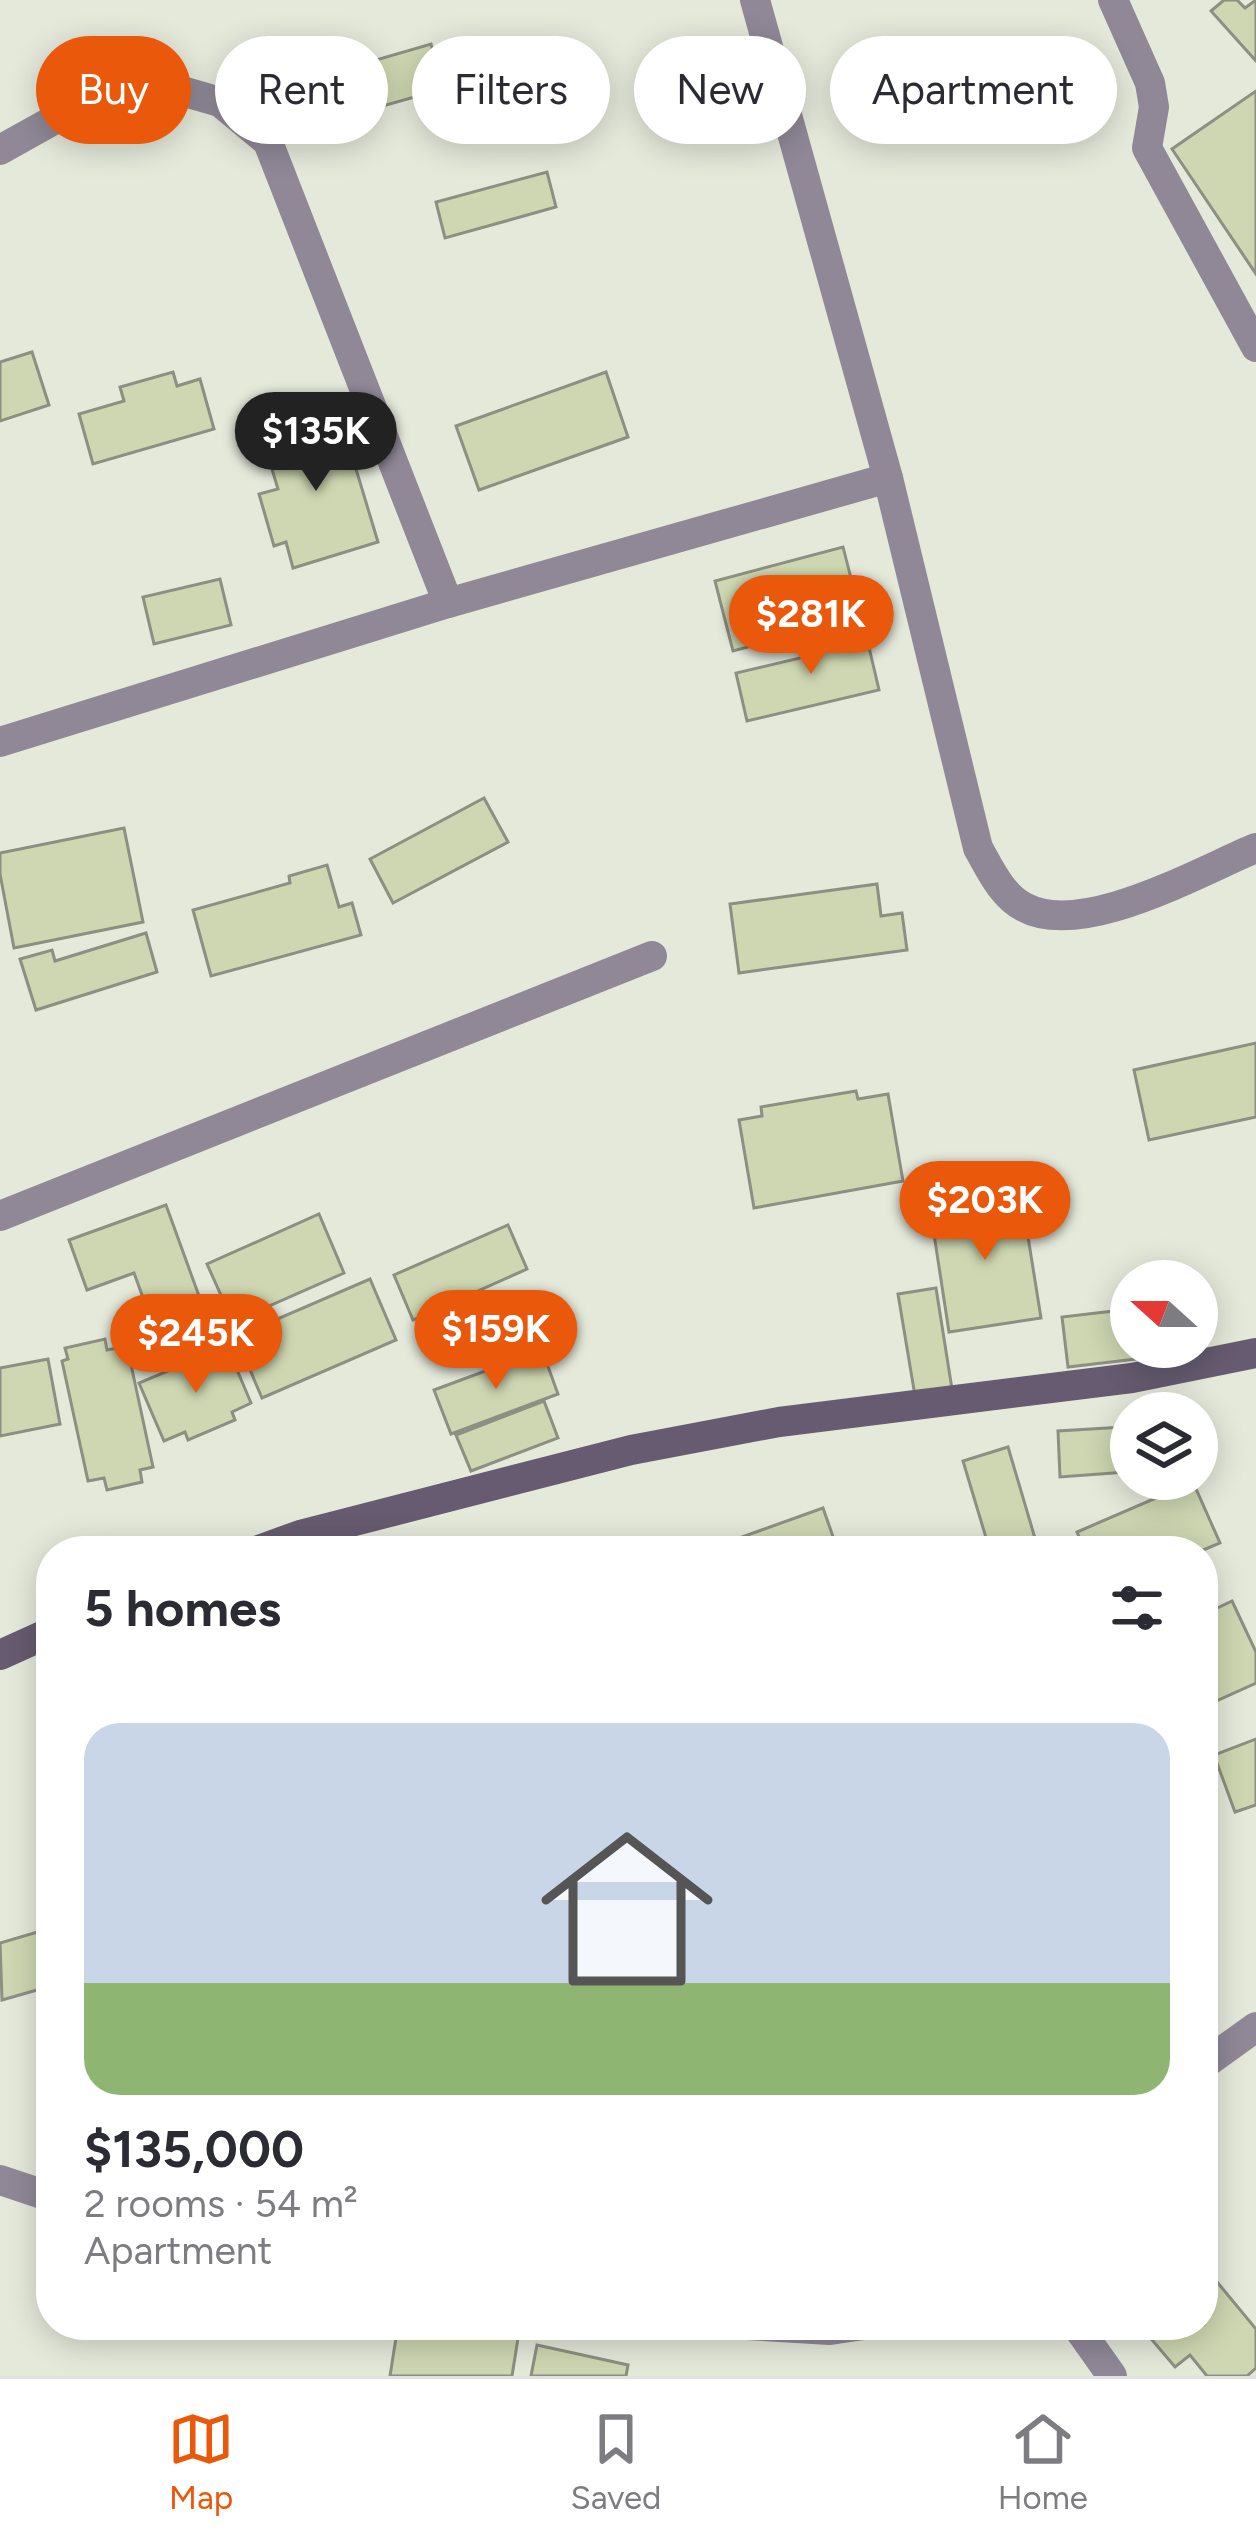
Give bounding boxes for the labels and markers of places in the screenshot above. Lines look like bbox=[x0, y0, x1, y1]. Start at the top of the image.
pin: $135K bbox=[232, 392, 400, 494]
pin: $281K bbox=[727, 575, 895, 677]
pin: $203K bbox=[901, 1161, 1069, 1263]
pin: $159K bbox=[412, 1290, 580, 1392]
pin: $245K bbox=[112, 1294, 280, 1396]

